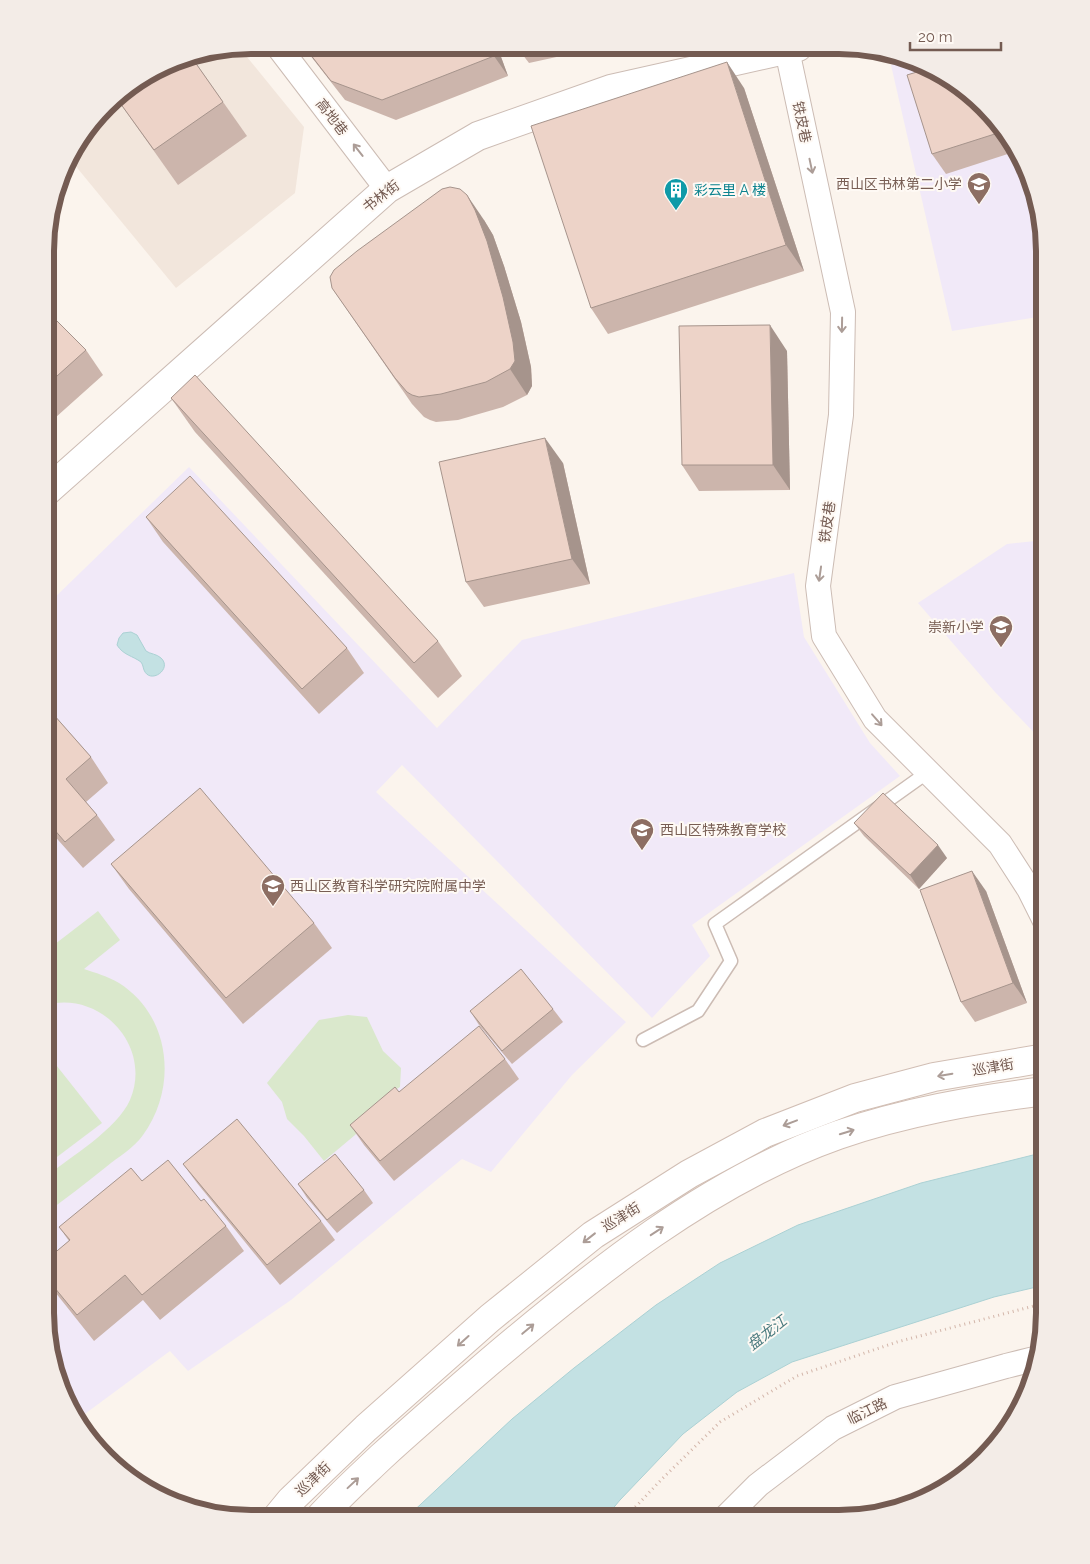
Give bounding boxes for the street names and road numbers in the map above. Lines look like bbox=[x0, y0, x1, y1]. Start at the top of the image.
street label: 高地巷 bbox=[313, 96, 351, 138]
street label: 铁皮巷 bbox=[790, 100, 814, 144]
street label: 书林街 bbox=[360, 177, 402, 215]
street label: 铁皮巷 bbox=[816, 500, 838, 544]
street label: 巡津街 bbox=[971, 1055, 1015, 1079]
street label: 巡津街 bbox=[599, 1199, 643, 1235]
street label: 临江路 bbox=[845, 1395, 889, 1427]
street label: 巡津街 bbox=[292, 1459, 334, 1499]

